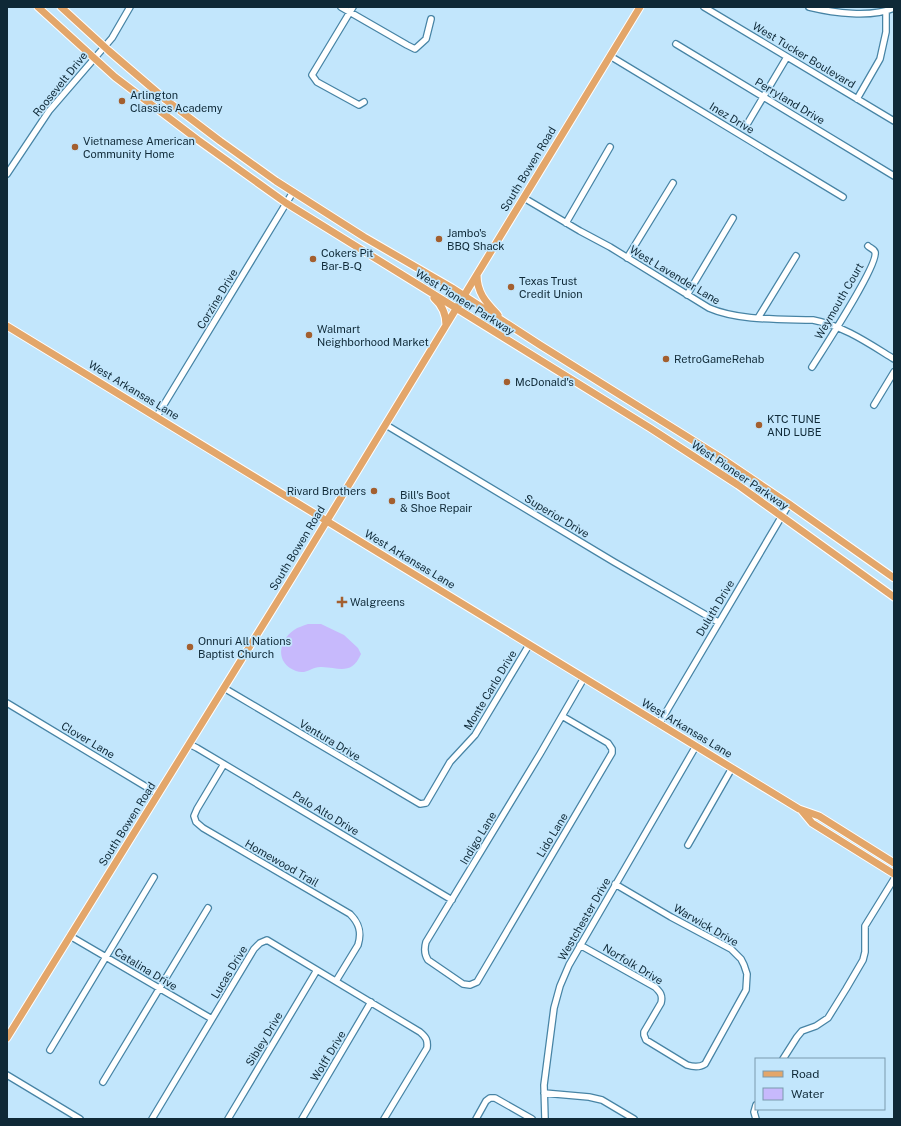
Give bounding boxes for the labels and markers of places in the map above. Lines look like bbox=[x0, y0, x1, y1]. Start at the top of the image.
place label: Arlington Classics Academy bbox=[130, 89, 223, 114]
marker: Arlington Classics Academy bbox=[117, 96, 127, 106]
place label: Vietnamese American Community Home bbox=[83, 135, 195, 160]
marker: Vietnamese American Community Home bbox=[70, 142, 80, 152]
place label: Jambo's BBQ Shack bbox=[447, 227, 505, 252]
marker: Jambo's BBQ Shack bbox=[434, 234, 444, 244]
place label: Cokers Pit Bar-B-Q bbox=[321, 247, 373, 272]
marker: Cokers Pit Bar-B-Q bbox=[308, 254, 318, 264]
place label: Texas Trust Credit Union bbox=[519, 275, 583, 300]
marker: Texas Trust Credit Union bbox=[506, 282, 516, 292]
place label: Walmart Neighborhood Market bbox=[317, 323, 429, 348]
marker: Walmart Neighborhood Market bbox=[304, 330, 314, 340]
place label: RetroGameRehab bbox=[674, 353, 765, 365]
marker: RetroGameRehab bbox=[661, 354, 671, 364]
place label: McDonald's bbox=[515, 376, 574, 388]
marker: McDonald's bbox=[502, 377, 512, 387]
place label: KTC TUNE AND LUBE bbox=[767, 413, 822, 438]
marker: KTC TUNE AND LUBE bbox=[754, 420, 764, 430]
place label: Rivard Brothers bbox=[287, 485, 366, 497]
marker: Rivard Brothers bbox=[369, 486, 379, 496]
place label: Bill's Boot & Shoe Repair bbox=[400, 489, 472, 514]
marker: Bill's Boot & Shoe Repair bbox=[387, 496, 397, 506]
place label: Walgreens bbox=[350, 596, 405, 608]
marker: Walgreens bbox=[337, 597, 347, 607]
place label: Onnuri All Nations Baptist Church bbox=[198, 635, 291, 660]
marker: Onnuri All Nations Baptist Church bbox=[185, 642, 195, 652]

